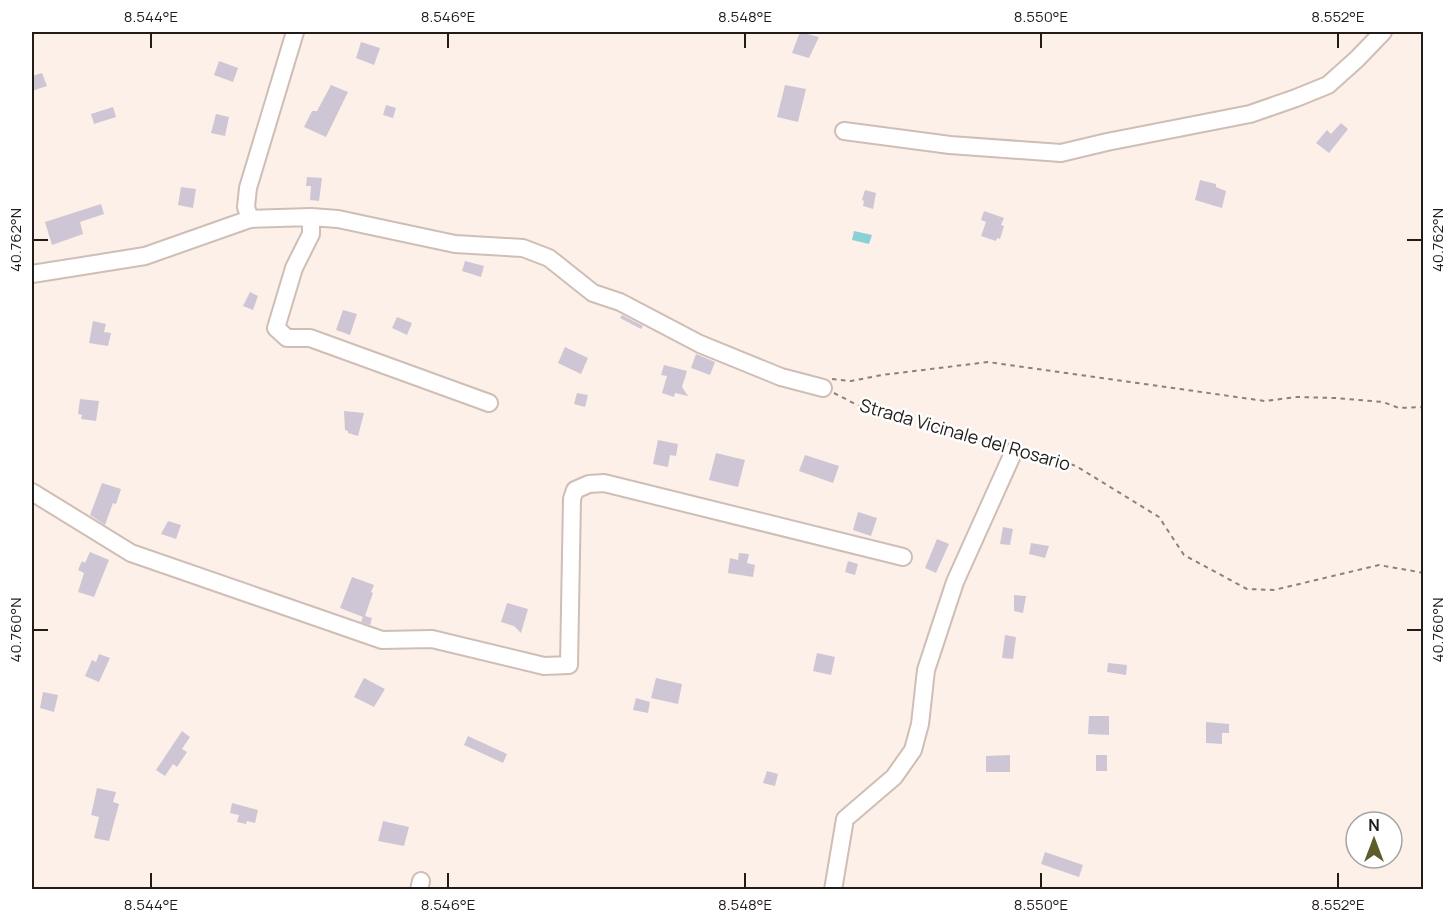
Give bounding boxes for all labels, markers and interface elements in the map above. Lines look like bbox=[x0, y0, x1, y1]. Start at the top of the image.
text: 8.544°E bbox=[124, 6, 178, 27]
text: 8.546°E bbox=[421, 6, 475, 27]
text: 8.548°E bbox=[718, 6, 772, 27]
text: 8.550°E bbox=[1014, 6, 1068, 27]
text: 8.552°E bbox=[1311, 6, 1365, 27]
text: 40.762°N bbox=[5, 208, 26, 272]
text: 40.762°N bbox=[1427, 208, 1448, 272]
street label: Strada Vicinale del Rosario bbox=[857, 392, 1073, 476]
text: 40.760°N bbox=[5, 598, 26, 662]
text: 40.760°N bbox=[1427, 598, 1448, 662]
north arrow bbox=[1344, 810, 1404, 870]
text: N bbox=[1368, 814, 1380, 836]
text: 8.544°E bbox=[124, 894, 178, 915]
text: 8.546°E bbox=[421, 894, 475, 915]
text: 8.548°E bbox=[718, 894, 772, 915]
text: 8.550°E bbox=[1014, 894, 1068, 915]
text: 8.552°E bbox=[1311, 894, 1365, 915]

